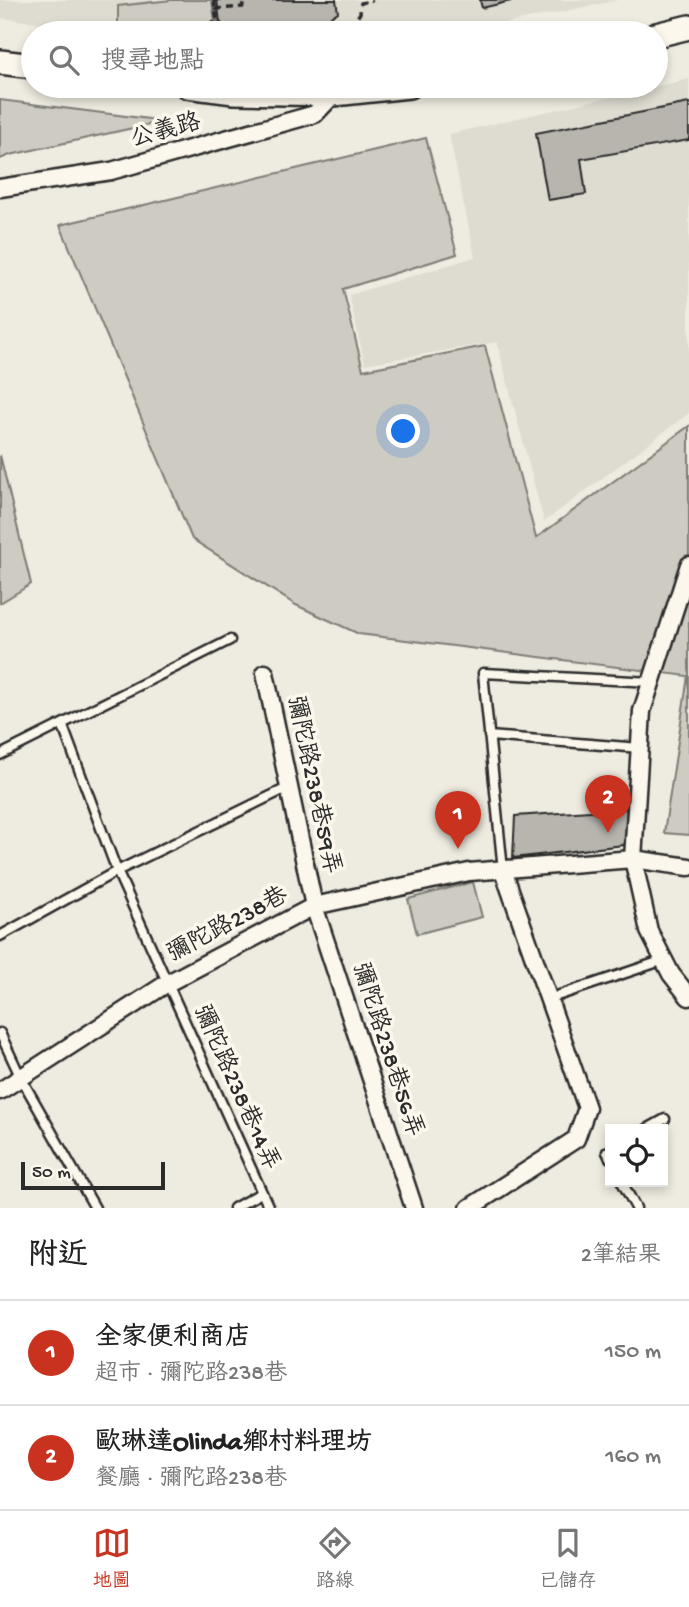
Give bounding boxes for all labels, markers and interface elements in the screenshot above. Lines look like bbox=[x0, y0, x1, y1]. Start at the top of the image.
search box bbox=[21, 21, 668, 98]
icon: search bbox=[45, 41, 83, 79]
text: 搜尋地點 bbox=[101, 48, 205, 79]
street label: 公義路 bbox=[127, 107, 205, 155]
your location bbox=[386, 414, 420, 448]
street label: 彌陀路238巷59弄 bbox=[279, 693, 347, 877]
pin: 2 bbox=[585, 775, 631, 833]
pin: 1 bbox=[435, 791, 481, 849]
street label: 彌陀路238巷 bbox=[161, 880, 294, 970]
street label: 彌陀路238巷56弄 bbox=[344, 958, 430, 1141]
street label: 彌陀路238巷14弄 bbox=[185, 1000, 286, 1175]
map controls bbox=[605, 1124, 668, 1187]
button: locate bbox=[605, 1124, 668, 1187]
scale bar bbox=[21, 1159, 164, 1191]
text: 50 m bbox=[32, 1162, 71, 1185]
text: 附近 bbox=[28, 1240, 88, 1275]
text: 2筆結果 bbox=[581, 1243, 661, 1270]
text: 全家便利商店 bbox=[95, 1324, 251, 1355]
text: 1 bbox=[46, 1339, 56, 1366]
text: 150 m bbox=[605, 1339, 661, 1366]
text: 超市 · 彌陀路238巷 bbox=[95, 1361, 287, 1388]
text: 歐琳達Olinda鄉村料理坊 bbox=[95, 1429, 372, 1460]
text: 2 bbox=[45, 1444, 57, 1471]
text: 160 m bbox=[605, 1444, 661, 1471]
text: 餐廳 · 彌陀路238巷 bbox=[95, 1466, 287, 1493]
tab: 地圖 bbox=[93, 1524, 131, 1594]
tab: 路線 bbox=[316, 1524, 354, 1594]
tab: 已儲存 bbox=[539, 1524, 596, 1594]

